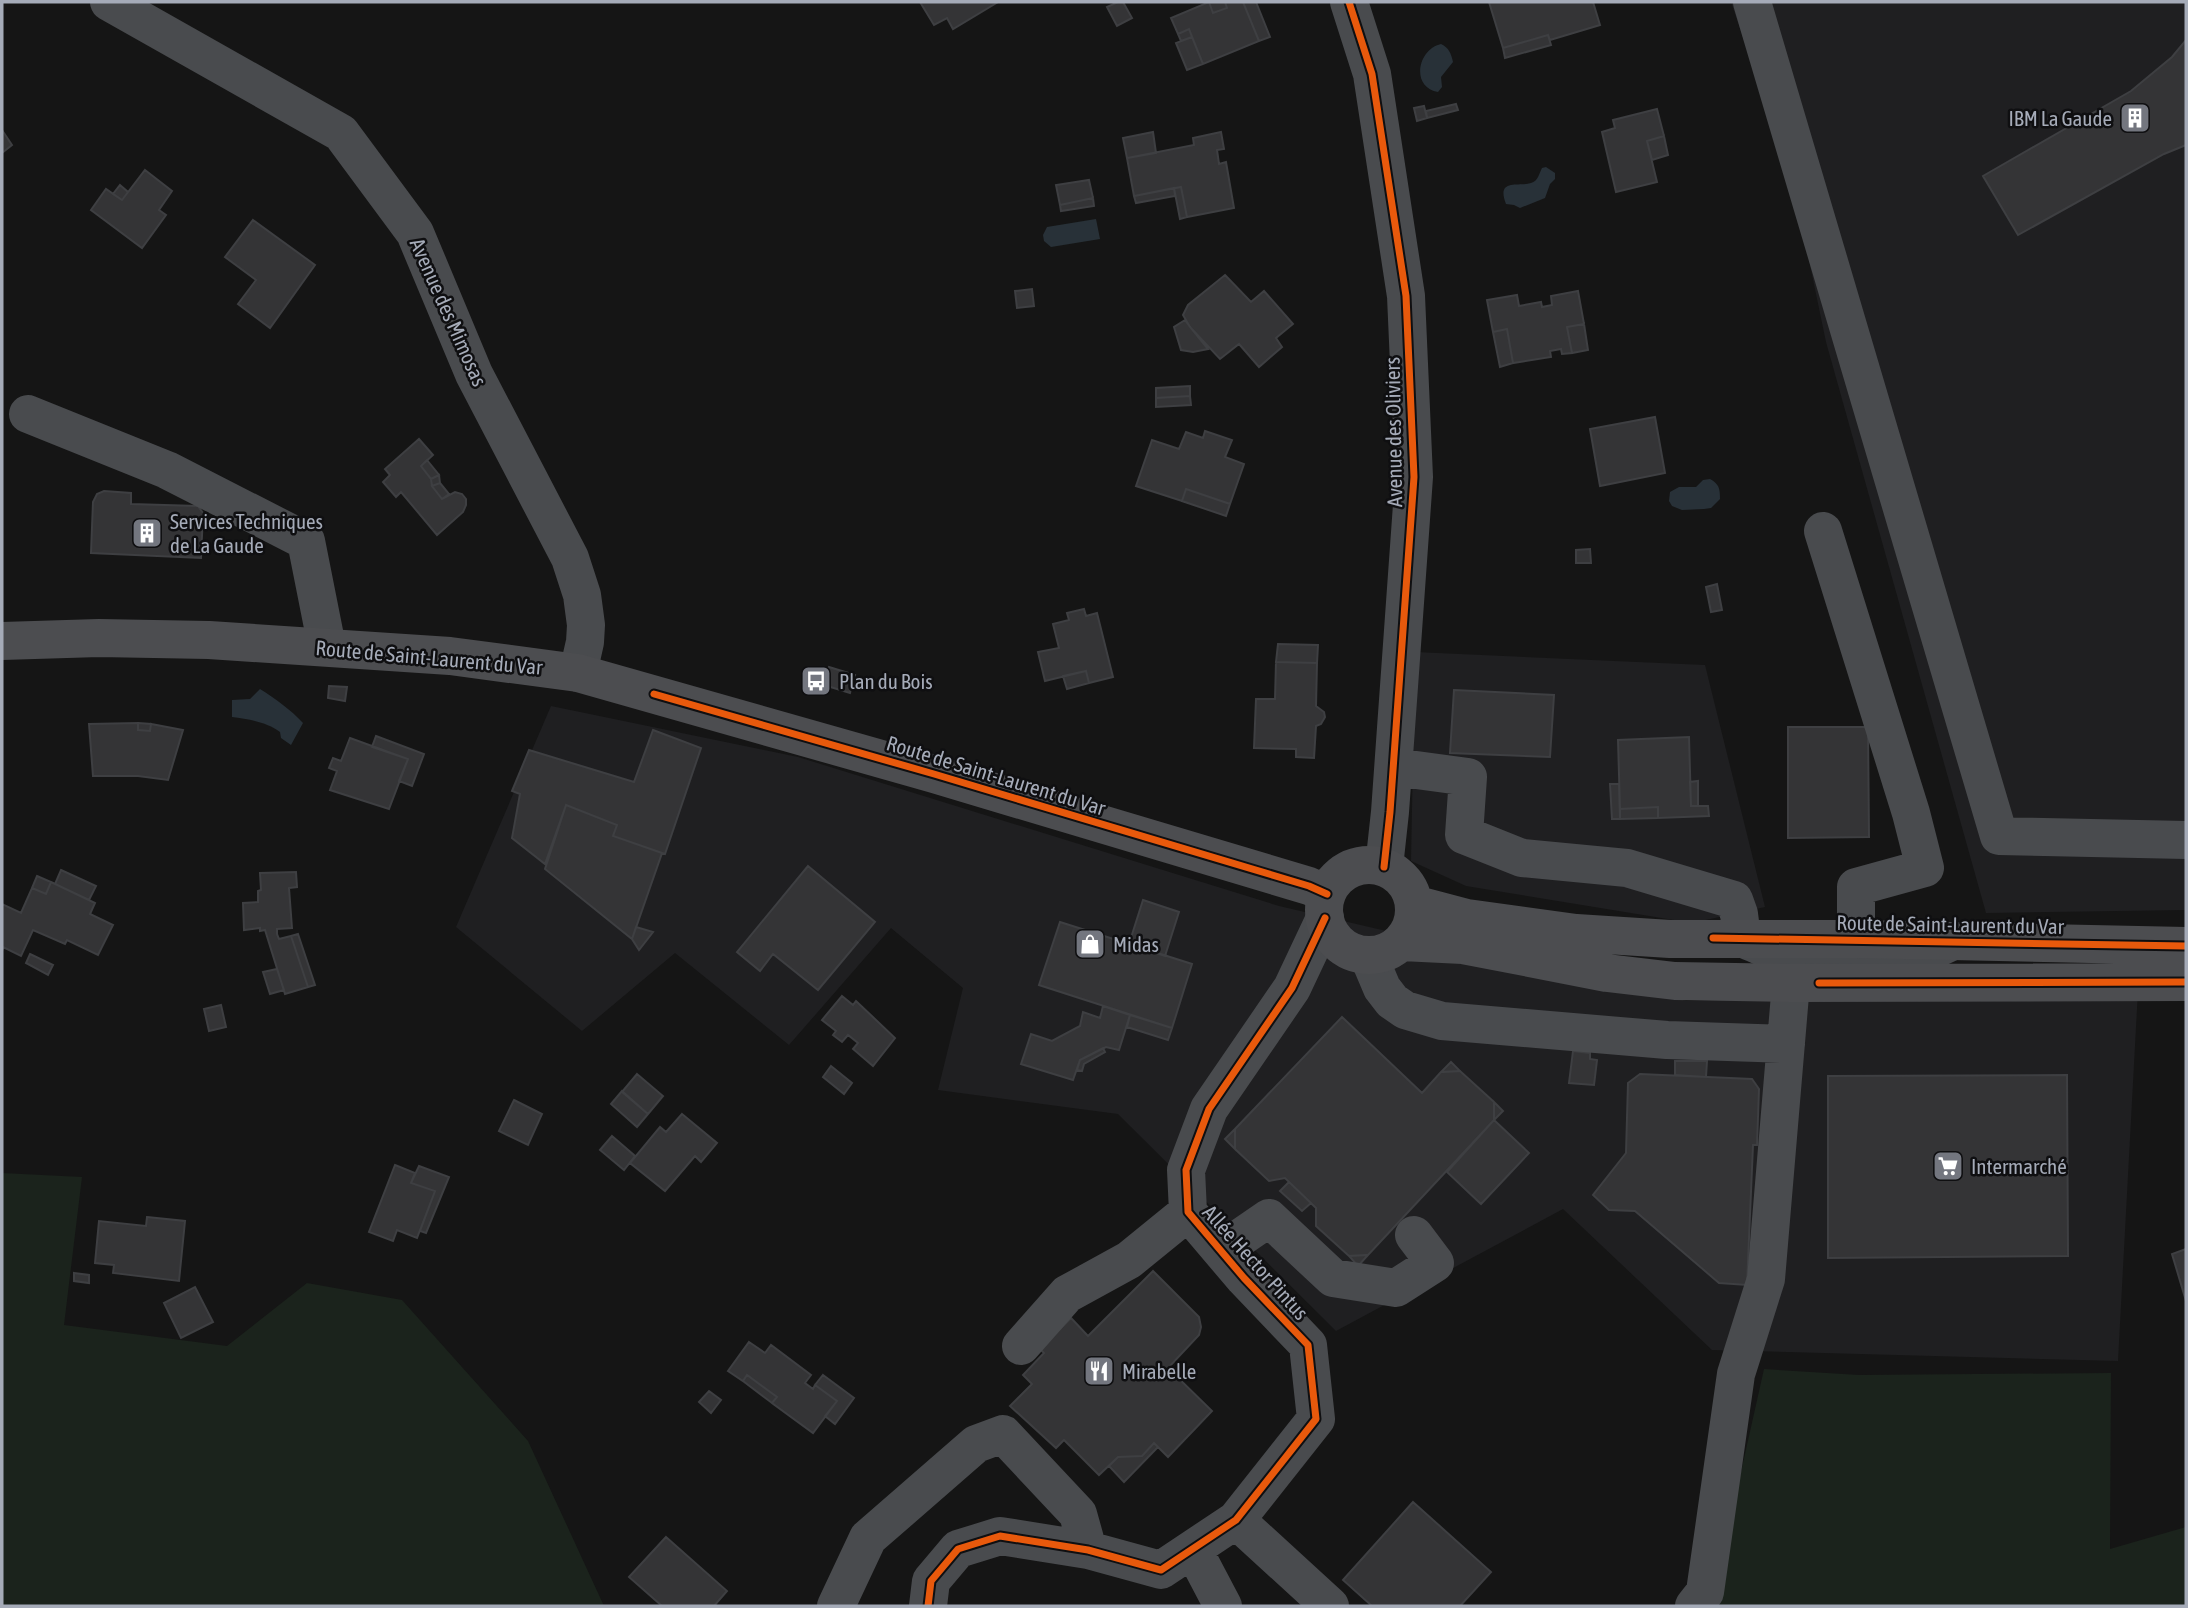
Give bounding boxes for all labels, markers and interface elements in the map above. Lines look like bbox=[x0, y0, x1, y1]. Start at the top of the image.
building icon: IBM La Gaude bbox=[2118, 101, 2152, 135]
place label: IBM La Gaude bbox=[2008, 106, 2112, 130]
street label: Avenue des Mimosas bbox=[406, 234, 492, 390]
street label: Avenue des Oliviers bbox=[1380, 357, 1406, 507]
place label: Services Techniques de La Gaude bbox=[170, 509, 323, 557]
building icon: Services Techniques de La Gaude bbox=[130, 516, 164, 550]
street label: Route de Saint-Laurent du Var bbox=[315, 635, 544, 679]
bus stop icon: Plan du Bois bbox=[799, 664, 833, 698]
place label: Plan du Bois bbox=[839, 669, 933, 693]
street label: Route de Saint-Laurent du Var bbox=[884, 730, 1109, 820]
street label: Route de Saint-Laurent du Var bbox=[1836, 910, 2065, 938]
shop icon: Midas bbox=[1073, 927, 1107, 961]
place label: Midas bbox=[1113, 932, 1159, 956]
supermarket icon: Intermarché bbox=[1931, 1149, 1965, 1183]
place label: Intermarché bbox=[1971, 1154, 2067, 1178]
street label: Allée Hector Pintus bbox=[1198, 1200, 1314, 1324]
restaurant icon: Mirabelle bbox=[1082, 1354, 1116, 1388]
place label: Mirabelle bbox=[1122, 1359, 1196, 1383]

